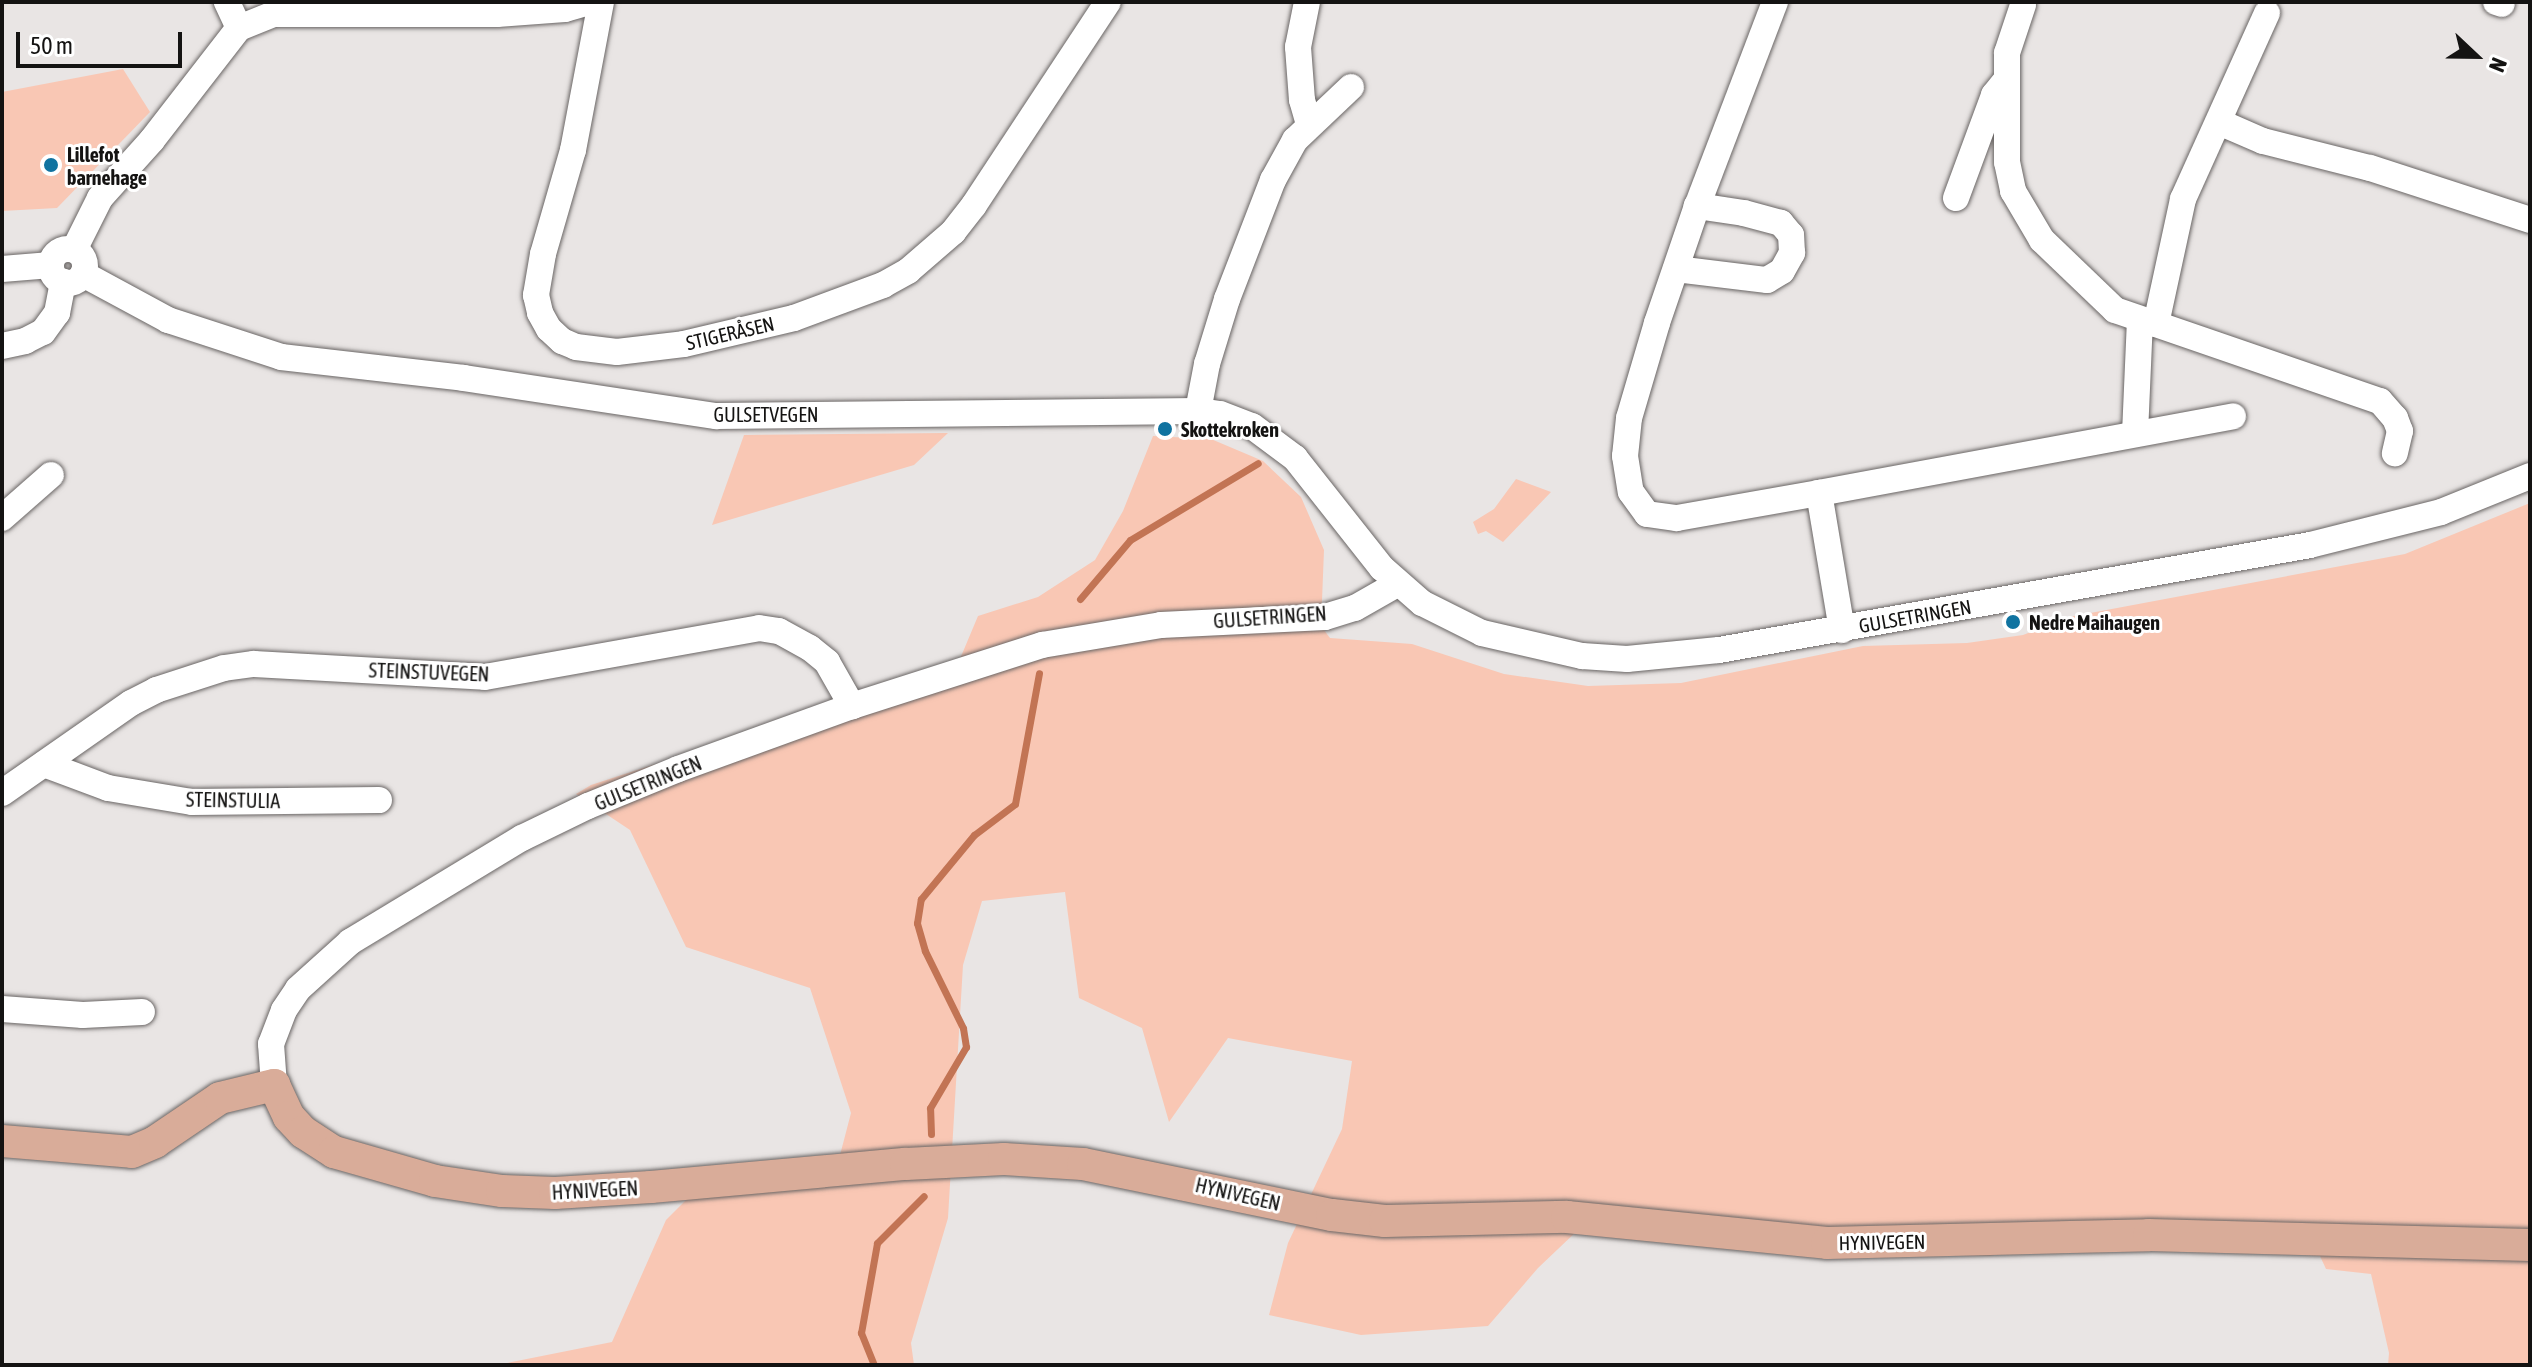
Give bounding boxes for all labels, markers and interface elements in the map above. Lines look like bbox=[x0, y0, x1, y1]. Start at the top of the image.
scale bar bbox=[20, 16, 186, 66]
north arrow bbox=[2436, 16, 2516, 96]
text: 50 m bbox=[30, 32, 73, 59]
text: N bbox=[2484, 54, 2513, 76]
place label: Lillefot barnehage bbox=[67, 142, 147, 189]
marker: Lillefot barnehage bbox=[42, 156, 60, 174]
street label: STIGERÅSEN bbox=[683, 311, 777, 355]
street label: GULSETVEGEN bbox=[713, 402, 819, 426]
place label: Skottekroken bbox=[1181, 417, 1279, 441]
marker: Skottekroken bbox=[1156, 420, 1174, 438]
street label: GULSETRINGEN bbox=[1857, 594, 1973, 638]
street label: GULSETRINGEN bbox=[1212, 601, 1328, 633]
place label: Nedre Maihaugen bbox=[2029, 610, 2160, 634]
marker: Nedre Maihaugen bbox=[2004, 613, 2022, 631]
street label: STEINSTUVEGEN bbox=[368, 658, 490, 686]
street label: GULSETRINGEN bbox=[591, 751, 705, 815]
street label: STEINSTULIA bbox=[186, 787, 280, 813]
street label: HYNIVEGEN bbox=[1193, 1173, 1283, 1215]
street label: HYNIVEGEN bbox=[551, 1176, 639, 1204]
street label: HYNIVEGEN bbox=[1838, 1229, 1926, 1255]

